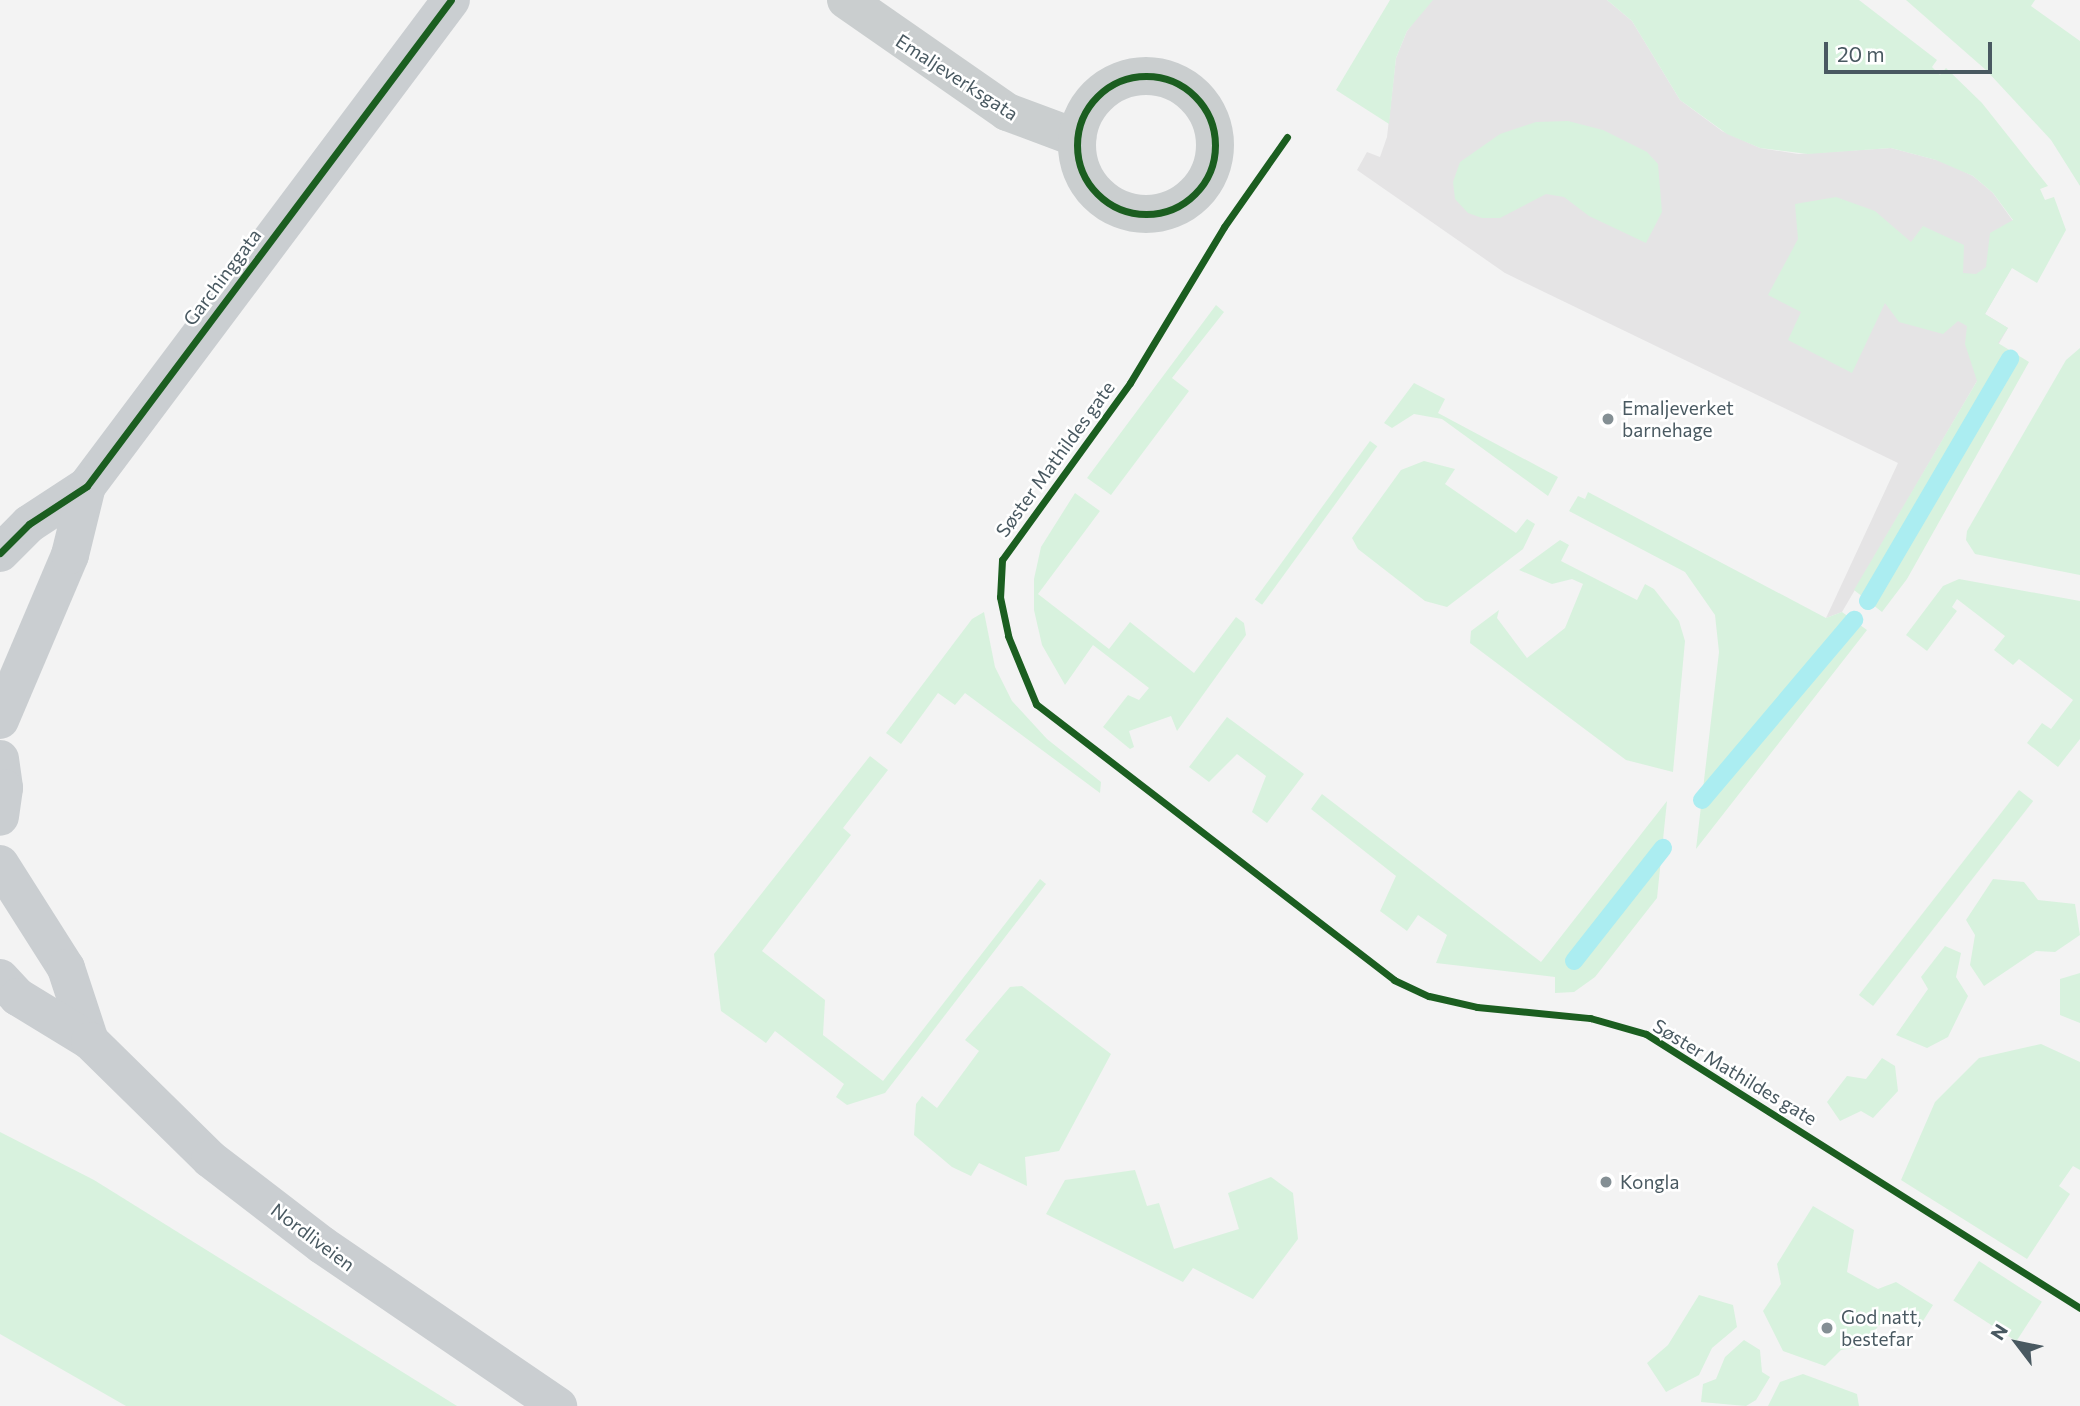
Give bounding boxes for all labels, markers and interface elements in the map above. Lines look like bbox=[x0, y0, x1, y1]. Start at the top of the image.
scale bar bbox=[1828, 28, 1996, 72]
street label: Emaljeverksgata bbox=[892, 29, 1022, 125]
text: 20 m bbox=[1837, 41, 1885, 66]
street label: Garchinggata bbox=[178, 224, 266, 330]
street label: Søster Mathildes gate bbox=[991, 377, 1119, 541]
place label: Emaljeverket barnehage bbox=[1622, 397, 1734, 441]
marker: Emaljeverket barnehage bbox=[1600, 411, 1616, 427]
street label: Søster Mathildes gate bbox=[1649, 1014, 1821, 1130]
place label: Kongla bbox=[1620, 1171, 1679, 1193]
marker: Kongla bbox=[1598, 1174, 1614, 1190]
street label: Nordliveien bbox=[267, 1198, 359, 1276]
place label: God natt, bestefar bbox=[1841, 1306, 1922, 1350]
north arrow bbox=[1982, 1308, 2052, 1378]
text: N bbox=[1985, 1319, 2012, 1344]
marker: God natt, bestefar bbox=[1819, 1320, 1835, 1336]

